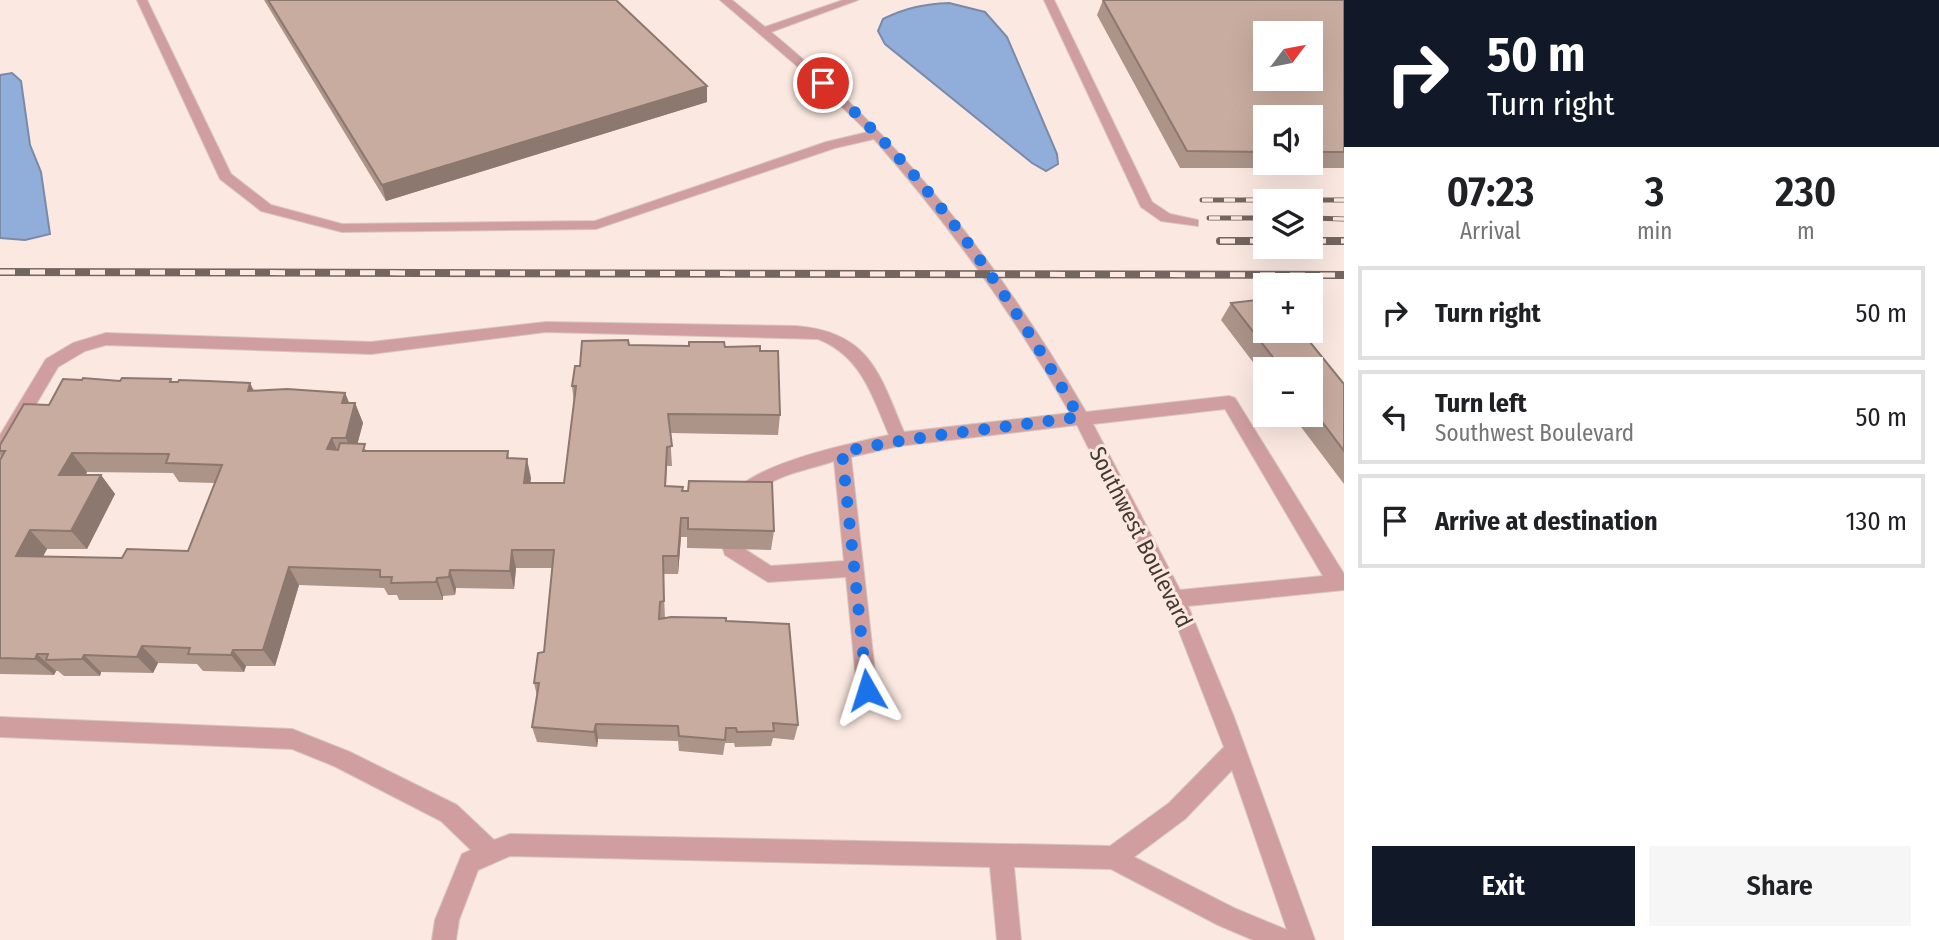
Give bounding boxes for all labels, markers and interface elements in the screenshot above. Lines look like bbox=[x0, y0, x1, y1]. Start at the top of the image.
north arrow bbox=[1253, 21, 1323, 91]
map controls bbox=[1253, 21, 1323, 427]
text: 50 m bbox=[1487, 25, 1585, 84]
icon: right bbox=[1372, 28, 1463, 119]
pin bbox=[793, 53, 853, 113]
icon: arrive bbox=[804, 64, 842, 102]
text: Turn right bbox=[1487, 85, 1614, 123]
button: sound bbox=[1253, 105, 1323, 175]
text: 07:23 bbox=[1446, 167, 1534, 217]
text: 3 bbox=[1645, 167, 1665, 217]
text: 230 bbox=[1775, 167, 1837, 217]
button: layers bbox=[1253, 189, 1323, 259]
text: Arrival bbox=[1460, 217, 1521, 245]
text: min bbox=[1637, 217, 1673, 245]
text: m bbox=[1797, 217, 1815, 245]
button: + bbox=[1253, 273, 1323, 343]
icon: right bbox=[1376, 294, 1414, 332]
text: Turn right bbox=[1435, 298, 1541, 329]
text: 50 m bbox=[1855, 298, 1907, 329]
button: − bbox=[1253, 357, 1323, 427]
text: Turn left bbox=[1435, 388, 1527, 419]
icon: left bbox=[1376, 398, 1414, 436]
text: 50 m bbox=[1855, 402, 1907, 433]
text: Southwest Boulevard bbox=[1435, 419, 1634, 447]
street label: Southwest Boulevard bbox=[1083, 442, 1199, 632]
icon: arrive bbox=[1376, 502, 1414, 540]
text: Arrive at destination bbox=[1435, 506, 1658, 537]
text: 130 m bbox=[1845, 506, 1907, 537]
position arrow bbox=[830, 653, 904, 727]
button: Exit bbox=[1372, 846, 1635, 926]
button: Share bbox=[1649, 846, 1911, 926]

